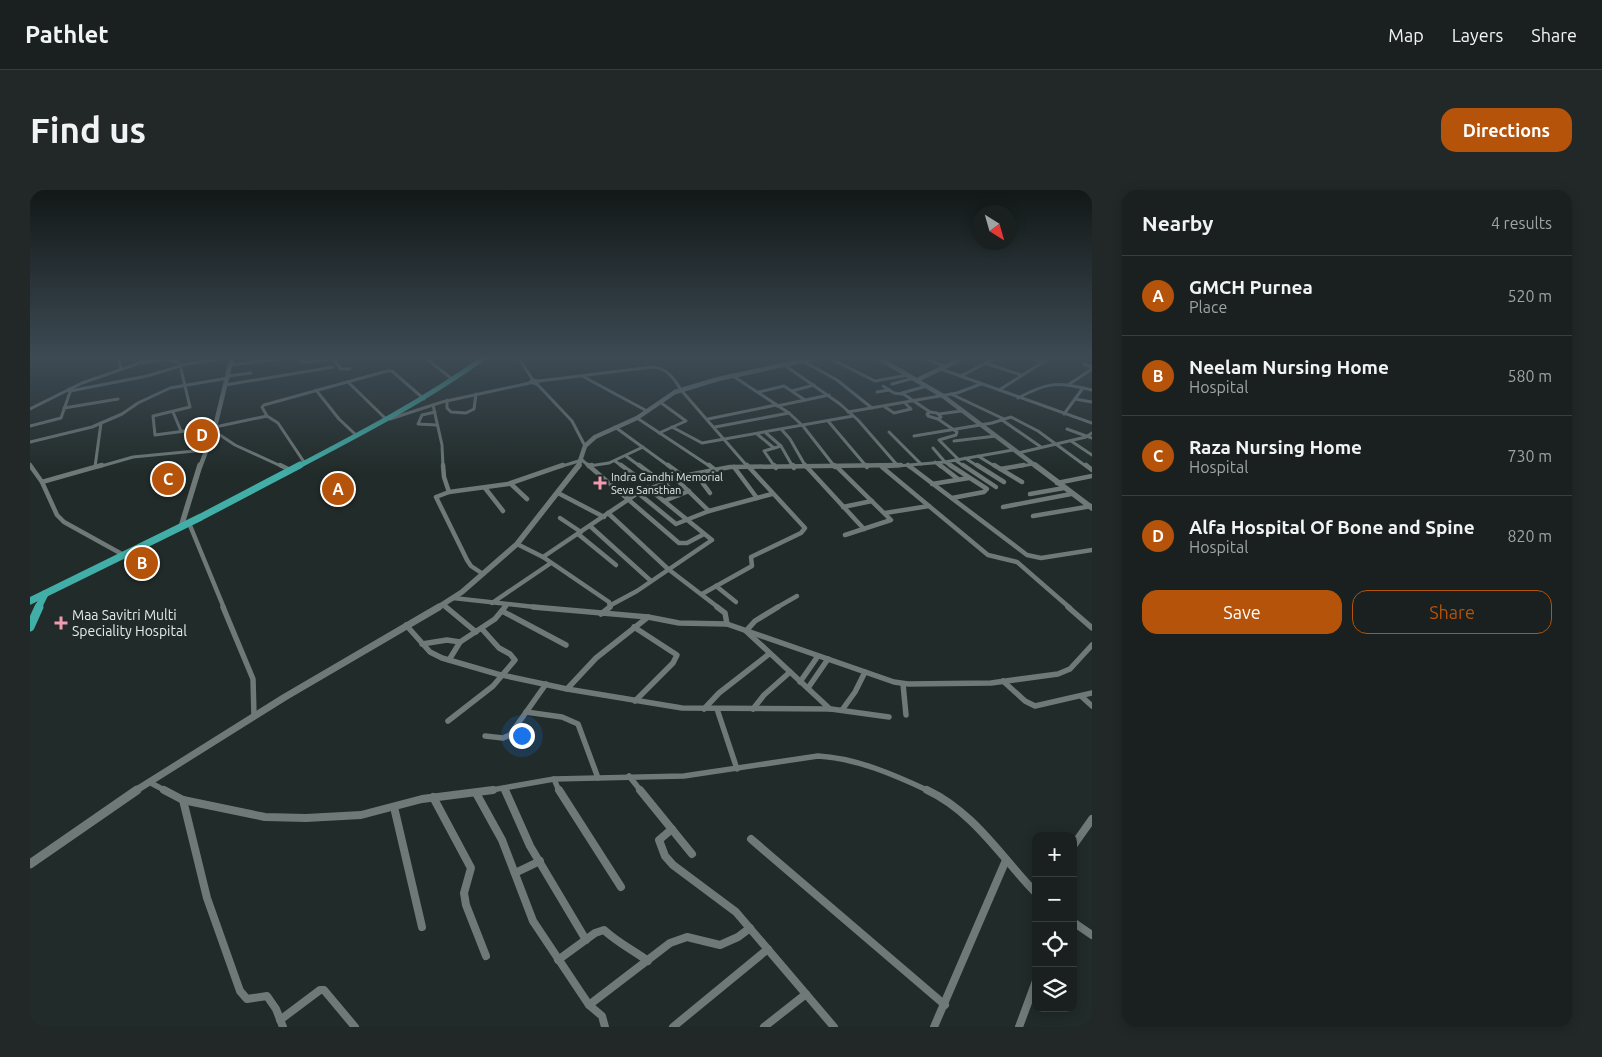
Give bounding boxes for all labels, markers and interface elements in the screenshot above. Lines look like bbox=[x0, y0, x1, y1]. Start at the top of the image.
text: Pathlet bbox=[25, 21, 109, 48]
text: Map bbox=[1388, 25, 1424, 45]
text: Layers bbox=[1452, 25, 1503, 45]
text: Share bbox=[1531, 25, 1577, 45]
button: Directions bbox=[1441, 108, 1572, 152]
text: Find us bbox=[30, 110, 146, 150]
north arrow bbox=[972, 205, 1017, 250]
text: Nearby bbox=[1142, 211, 1213, 235]
text: 4 results bbox=[1491, 214, 1552, 232]
text: GMCH Purnea bbox=[1189, 276, 1313, 298]
text: A bbox=[1152, 287, 1164, 305]
text: 520 m bbox=[1507, 287, 1552, 305]
text: Place bbox=[1189, 298, 1227, 316]
text: Neelam Nursing Home bbox=[1189, 356, 1389, 378]
text: B bbox=[1153, 367, 1163, 385]
text: 580 m bbox=[1507, 367, 1552, 385]
text: Hospital bbox=[1189, 378, 1248, 396]
pin: D bbox=[186, 416, 218, 454]
text: Raza Nursing Home bbox=[1189, 436, 1362, 458]
text: C bbox=[1153, 447, 1163, 465]
text: 730 m bbox=[1507, 447, 1552, 465]
text: Hospital bbox=[1189, 458, 1248, 476]
pin: C bbox=[152, 460, 184, 498]
pin: A bbox=[322, 470, 354, 508]
place label: Indra Gandhi Memorial Seva Sansthan bbox=[611, 471, 723, 496]
marker: Indra Gandhi Memorial Seva Sansthan bbox=[593, 476, 607, 490]
text: Alfa Hospital Of Bone and Spine bbox=[1189, 516, 1475, 538]
text: D bbox=[1152, 527, 1164, 545]
text: 820 m bbox=[1507, 527, 1552, 545]
text: Hospital bbox=[1189, 538, 1248, 556]
pin: B bbox=[126, 544, 158, 582]
button: Save bbox=[1142, 590, 1342, 634]
button: Share bbox=[1352, 590, 1552, 634]
place label: Maa Savitri Multi Speciality Hospital bbox=[72, 607, 187, 639]
marker: Maa Savitri Multi Speciality Hospital bbox=[54, 616, 68, 630]
your location bbox=[509, 723, 535, 749]
map controls bbox=[1032, 832, 1077, 1012]
button: + bbox=[1032, 832, 1077, 877]
button: − bbox=[1032, 877, 1077, 922]
button: locate bbox=[1032, 922, 1077, 967]
button: layers bbox=[1032, 967, 1077, 1012]

